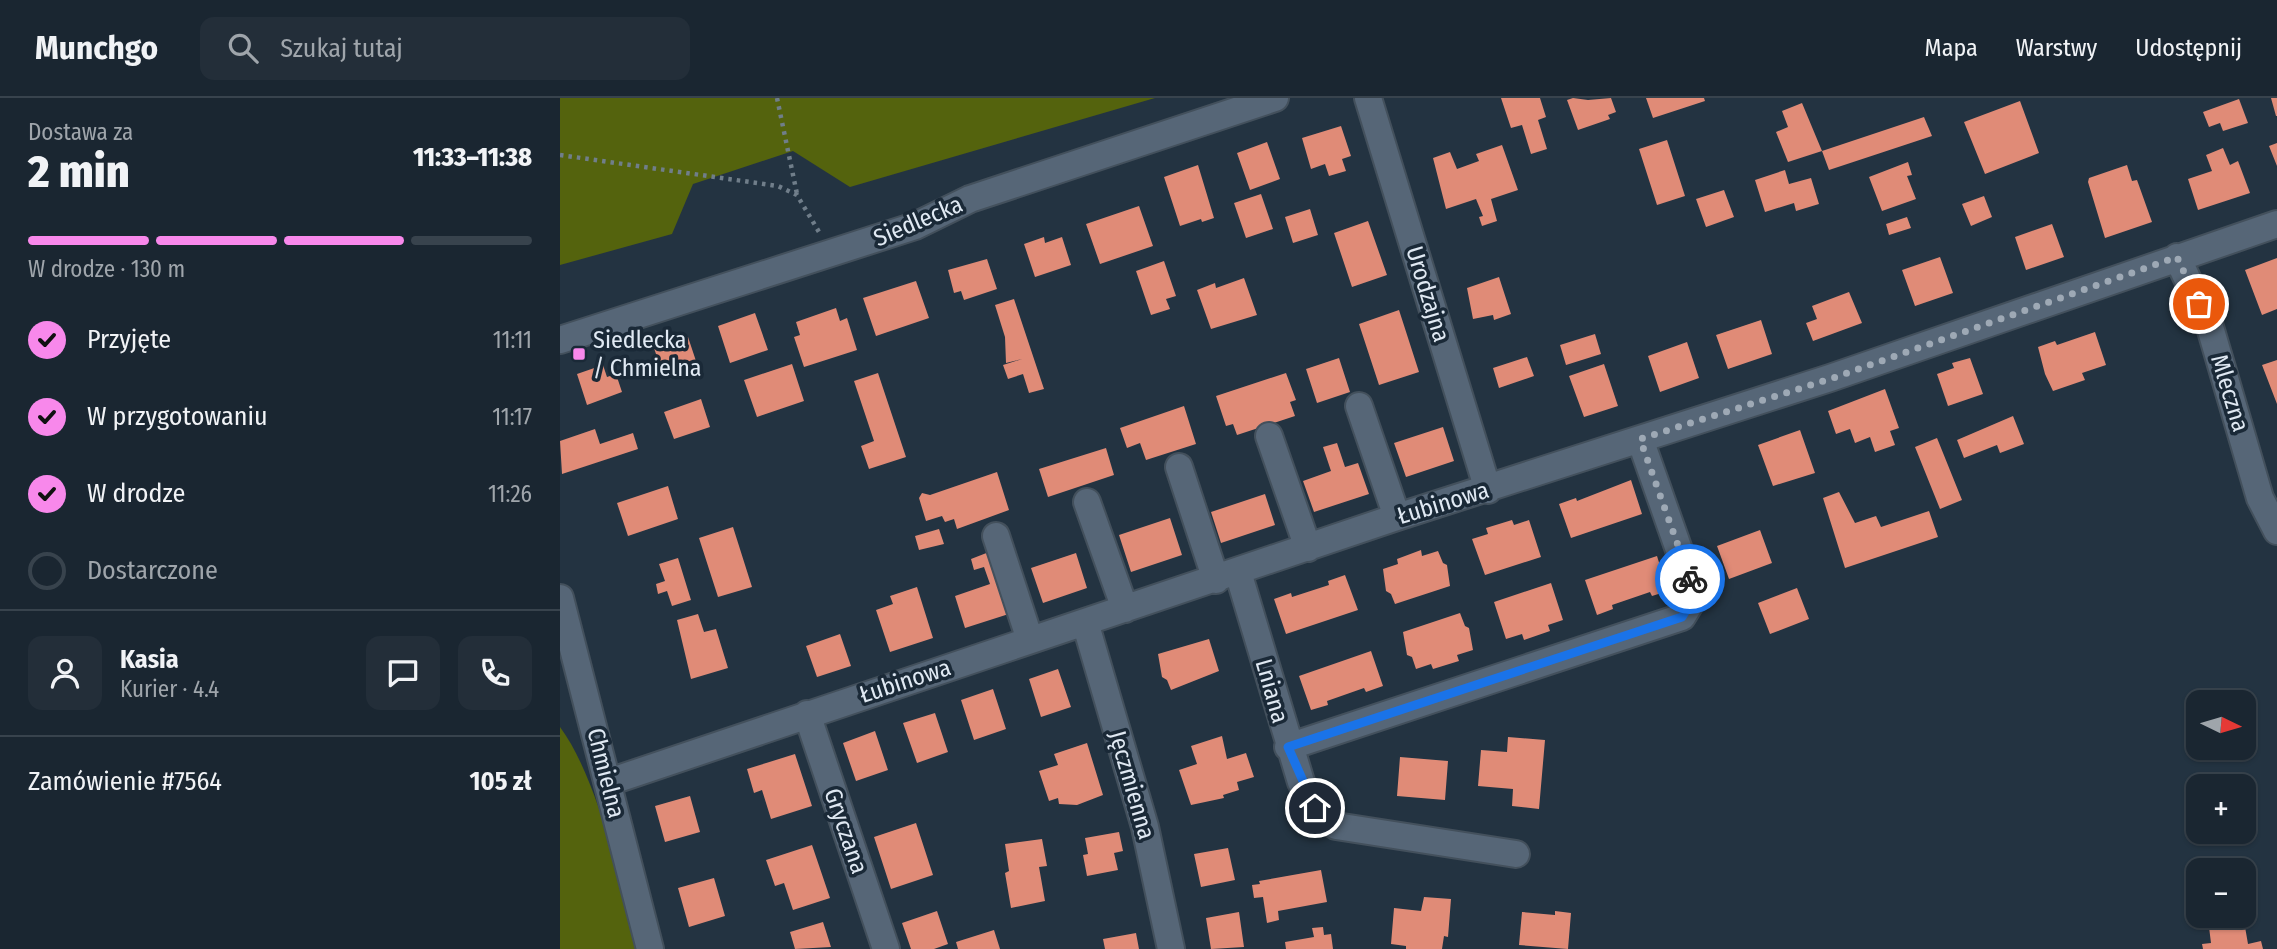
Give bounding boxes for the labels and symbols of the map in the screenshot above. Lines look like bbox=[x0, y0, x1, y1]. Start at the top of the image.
street label: Siedlecka bbox=[869, 190, 967, 252]
street label: Urodzajna bbox=[1400, 243, 1456, 345]
pin bbox=[2169, 274, 2229, 334]
place label: Siedlecka / Chmielna bbox=[593, 326, 702, 382]
marker: Siedlecka / Chmielna bbox=[571, 346, 587, 362]
street label: Mleczna bbox=[2205, 351, 2255, 435]
street label: Łubinowa bbox=[1394, 476, 1492, 530]
courier bbox=[1655, 544, 1725, 614]
street label: Łubinowa bbox=[856, 653, 954, 709]
street label: Lniana bbox=[1250, 656, 1294, 726]
north arrow bbox=[2186, 690, 2256, 760]
street label: Chmielna bbox=[581, 725, 631, 821]
street label: Jęczmienna bbox=[1103, 728, 1161, 842]
pin bbox=[1285, 778, 1345, 838]
street label: Gryczana bbox=[818, 785, 874, 877]

